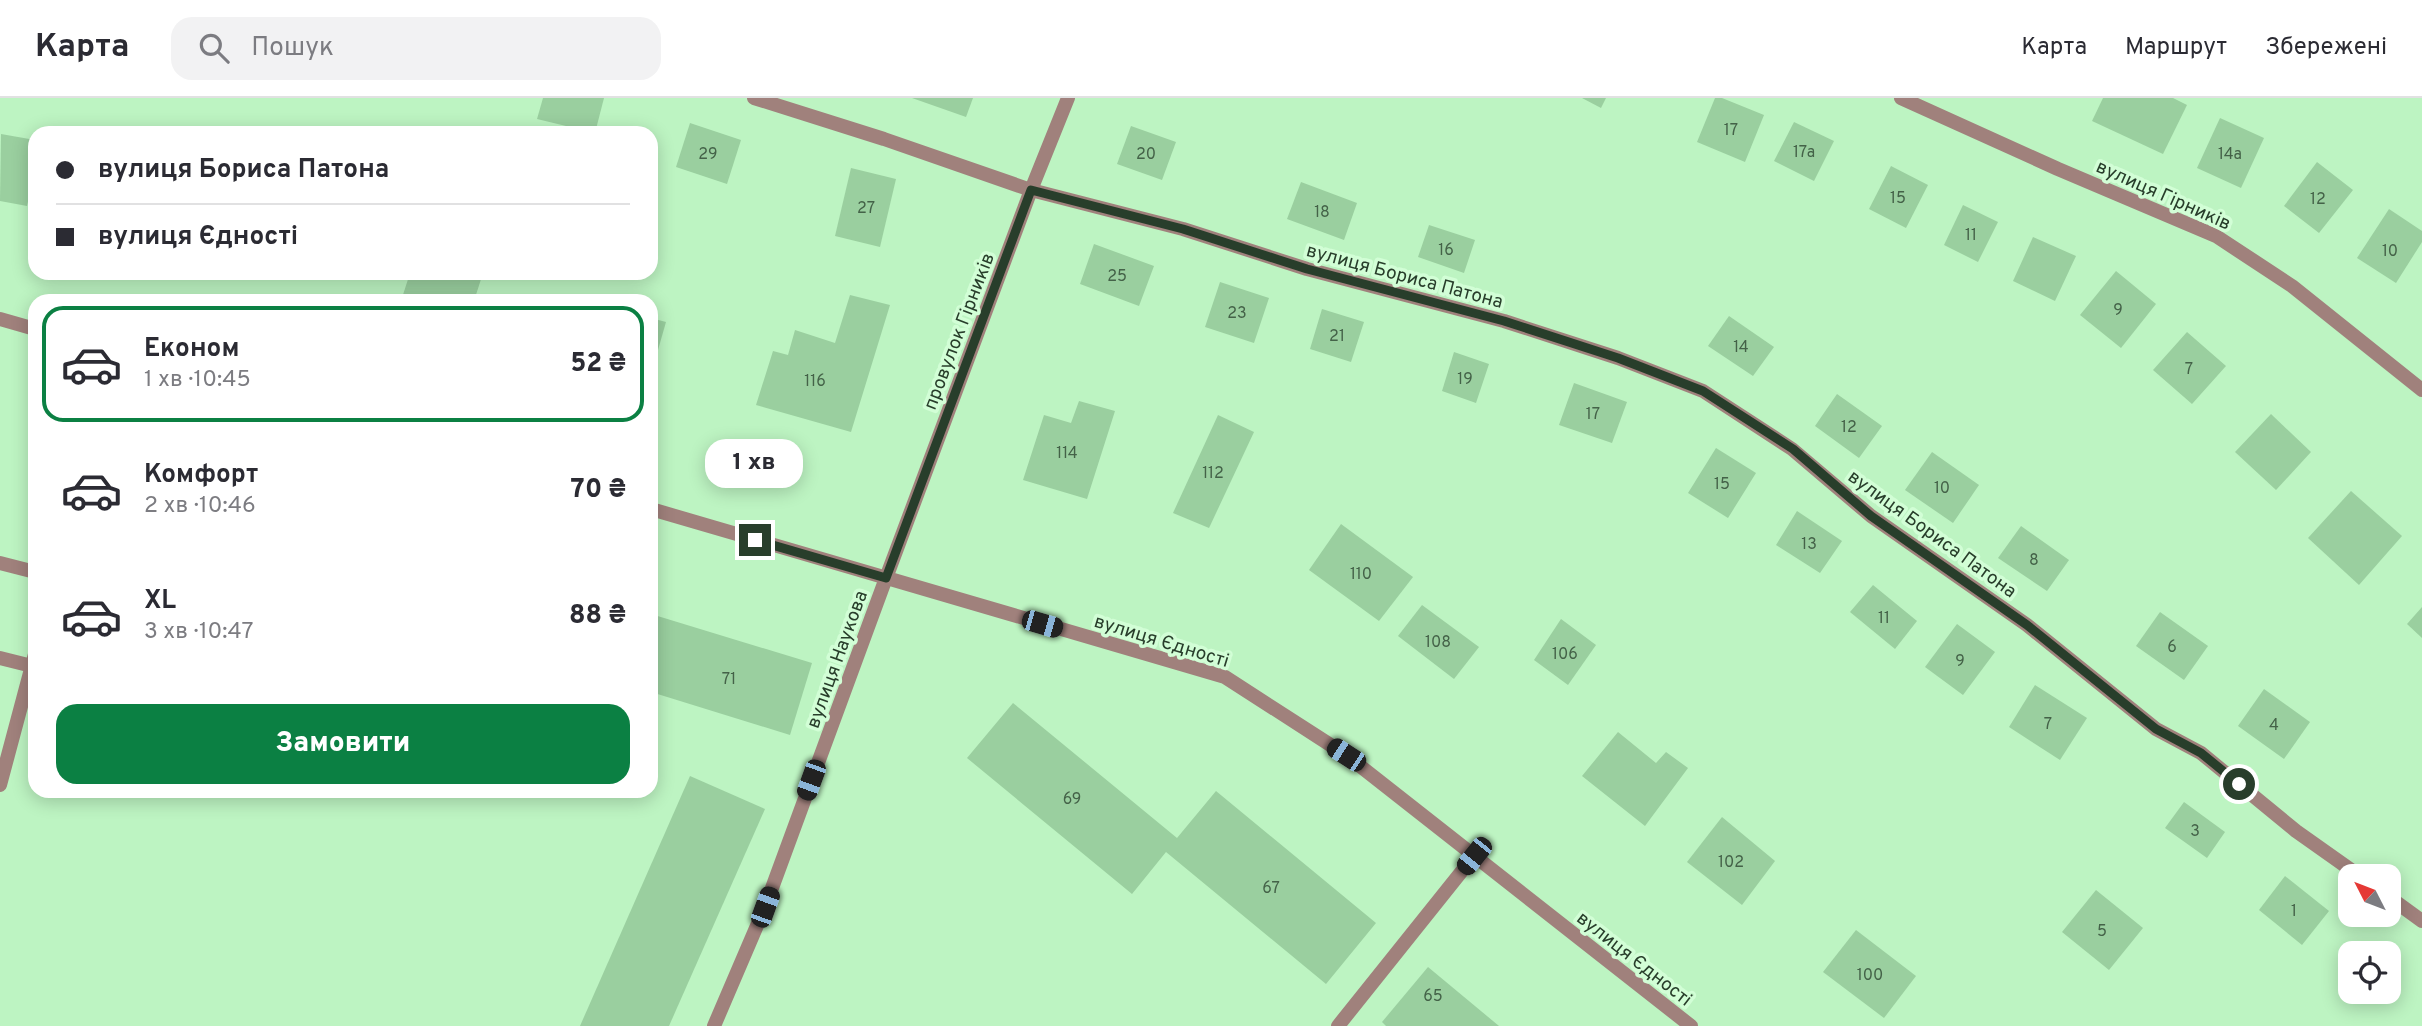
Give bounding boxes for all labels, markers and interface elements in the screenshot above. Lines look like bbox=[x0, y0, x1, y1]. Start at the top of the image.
search box bbox=[171, 17, 661, 80]
text: Карта bbox=[35, 27, 129, 69]
icon: search bbox=[195, 29, 233, 67]
text: Пошук bbox=[251, 32, 334, 65]
text: Карта bbox=[2021, 33, 2087, 63]
text: Маршрут bbox=[2125, 33, 2227, 63]
text: Збережені bbox=[2265, 33, 2387, 63]
house number: 17 bbox=[1724, 121, 1738, 141]
house number: 17а bbox=[1793, 143, 1815, 163]
house number: 29 bbox=[698, 145, 718, 165]
house number: 20 bbox=[1136, 145, 1156, 165]
house number: 14а bbox=[2218, 145, 2242, 165]
text: вулиця Бориса Патона bbox=[98, 154, 389, 187]
street label: вулиця Гірників bbox=[2092, 155, 2234, 236]
house number: 15 bbox=[1890, 189, 1906, 209]
house number: 12 bbox=[2310, 190, 2326, 210]
house number: 27 bbox=[857, 199, 875, 219]
house number: 18 bbox=[1314, 203, 1330, 223]
text: вулиця Єдності bbox=[98, 221, 298, 254]
house number: 11 bbox=[1965, 226, 1977, 246]
street label: вулиця Бориса Патона bbox=[1303, 239, 1506, 315]
house number: 16 bbox=[1438, 241, 1454, 261]
house number: 10 bbox=[2382, 242, 2398, 262]
street label: провулок Гірників bbox=[919, 250, 1001, 414]
house number: 25 bbox=[1107, 267, 1127, 287]
house number: 9 bbox=[2113, 301, 2123, 321]
house number: 23 bbox=[1227, 304, 1247, 324]
house number: 21 bbox=[1329, 327, 1345, 347]
icon: car bbox=[60, 333, 123, 396]
text: Економ bbox=[144, 333, 239, 366]
house number: 14 bbox=[1733, 338, 1749, 358]
text: 52 ₴ bbox=[570, 348, 626, 381]
house number: 7 bbox=[2185, 360, 2193, 380]
text: 1 хв · 10:45 bbox=[144, 366, 251, 395]
house number: 19 bbox=[1457, 370, 1473, 390]
house number: 116 bbox=[804, 372, 826, 392]
house number: 17 bbox=[1586, 405, 1600, 425]
house number: 12 bbox=[1841, 418, 1857, 438]
callout: 1 хв bbox=[706, 438, 804, 488]
house number: 114 bbox=[1056, 444, 1078, 464]
text: 1 хв bbox=[733, 449, 775, 478]
icon: car bbox=[60, 459, 123, 522]
text: Комфорт bbox=[144, 459, 258, 492]
house number: 112 bbox=[1202, 464, 1224, 484]
street label: вулиця Бориса Патона bbox=[1843, 465, 2021, 604]
text: 70 ₴ bbox=[571, 474, 626, 507]
house number: 15 bbox=[1714, 475, 1730, 495]
house number: 10 bbox=[1934, 479, 1950, 499]
text: 2 хв · 10:46 bbox=[144, 492, 256, 521]
route end bbox=[739, 524, 771, 556]
house number: 13 bbox=[1801, 535, 1817, 555]
house number: 8 bbox=[2029, 551, 2039, 571]
house number: 110 bbox=[1350, 565, 1372, 585]
icon: car bbox=[60, 585, 123, 648]
text: XL bbox=[144, 585, 176, 618]
street label: вулиця Наукова bbox=[802, 588, 874, 732]
text: 88 ₴ bbox=[569, 600, 626, 633]
car bbox=[1019, 608, 1066, 640]
house number: 11 bbox=[1878, 609, 1890, 629]
street label: вулиця Єдності bbox=[1091, 610, 1232, 674]
text: 3 хв · 10:47 bbox=[144, 618, 253, 647]
house number: 108 bbox=[1425, 633, 1451, 653]
house number: 6 bbox=[2167, 638, 2177, 658]
house number: 106 bbox=[1552, 645, 1578, 665]
house number: 9 bbox=[1955, 652, 1965, 672]
house number: 71 bbox=[722, 670, 736, 690]
button: Замовити bbox=[56, 704, 630, 784]
house number: 7 bbox=[2044, 715, 2052, 735]
house number: 4 bbox=[2269, 716, 2279, 736]
car bbox=[1323, 735, 1370, 775]
car bbox=[794, 757, 829, 803]
route start bbox=[2223, 768, 2255, 800]
house number: 69 bbox=[1063, 790, 1081, 810]
house number: 3 bbox=[2190, 822, 2200, 842]
car bbox=[1453, 833, 1496, 879]
house number: 102 bbox=[1718, 853, 1744, 873]
north arrow bbox=[2338, 864, 2401, 928]
map controls bbox=[2338, 864, 2401, 1004]
house number: 67 bbox=[1262, 879, 1280, 899]
car bbox=[748, 884, 783, 930]
house number: 1 bbox=[2291, 902, 2297, 922]
street label: вулиця Єдності bbox=[1571, 907, 1696, 1012]
house number: 5 bbox=[2097, 922, 2107, 942]
button: locate bbox=[2338, 941, 2401, 1004]
house number: 100 bbox=[1857, 966, 1883, 986]
house number: 65 bbox=[1423, 987, 1443, 1007]

